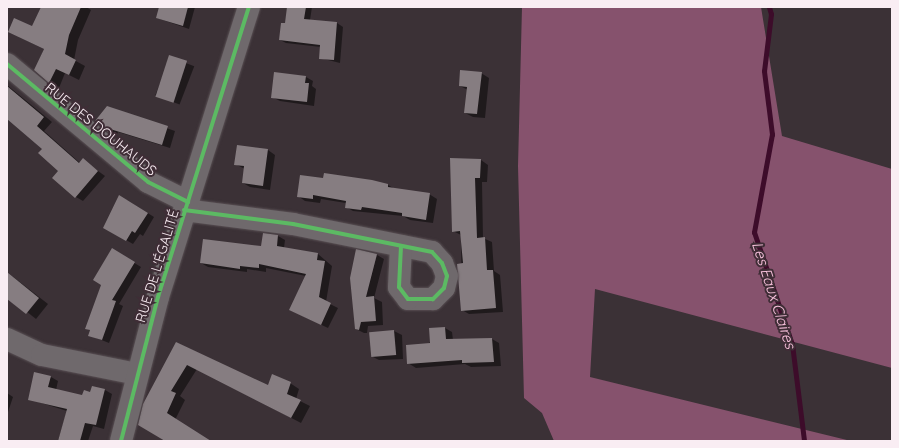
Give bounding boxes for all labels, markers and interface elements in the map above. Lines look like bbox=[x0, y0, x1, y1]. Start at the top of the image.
street label: RUE DES DOUHAUDS bbox=[42, 79, 160, 179]
street label: RUE DE L'ÉGALITÉ bbox=[132, 208, 182, 324]
water label: Les Eaux Claires bbox=[748, 239, 800, 351]

